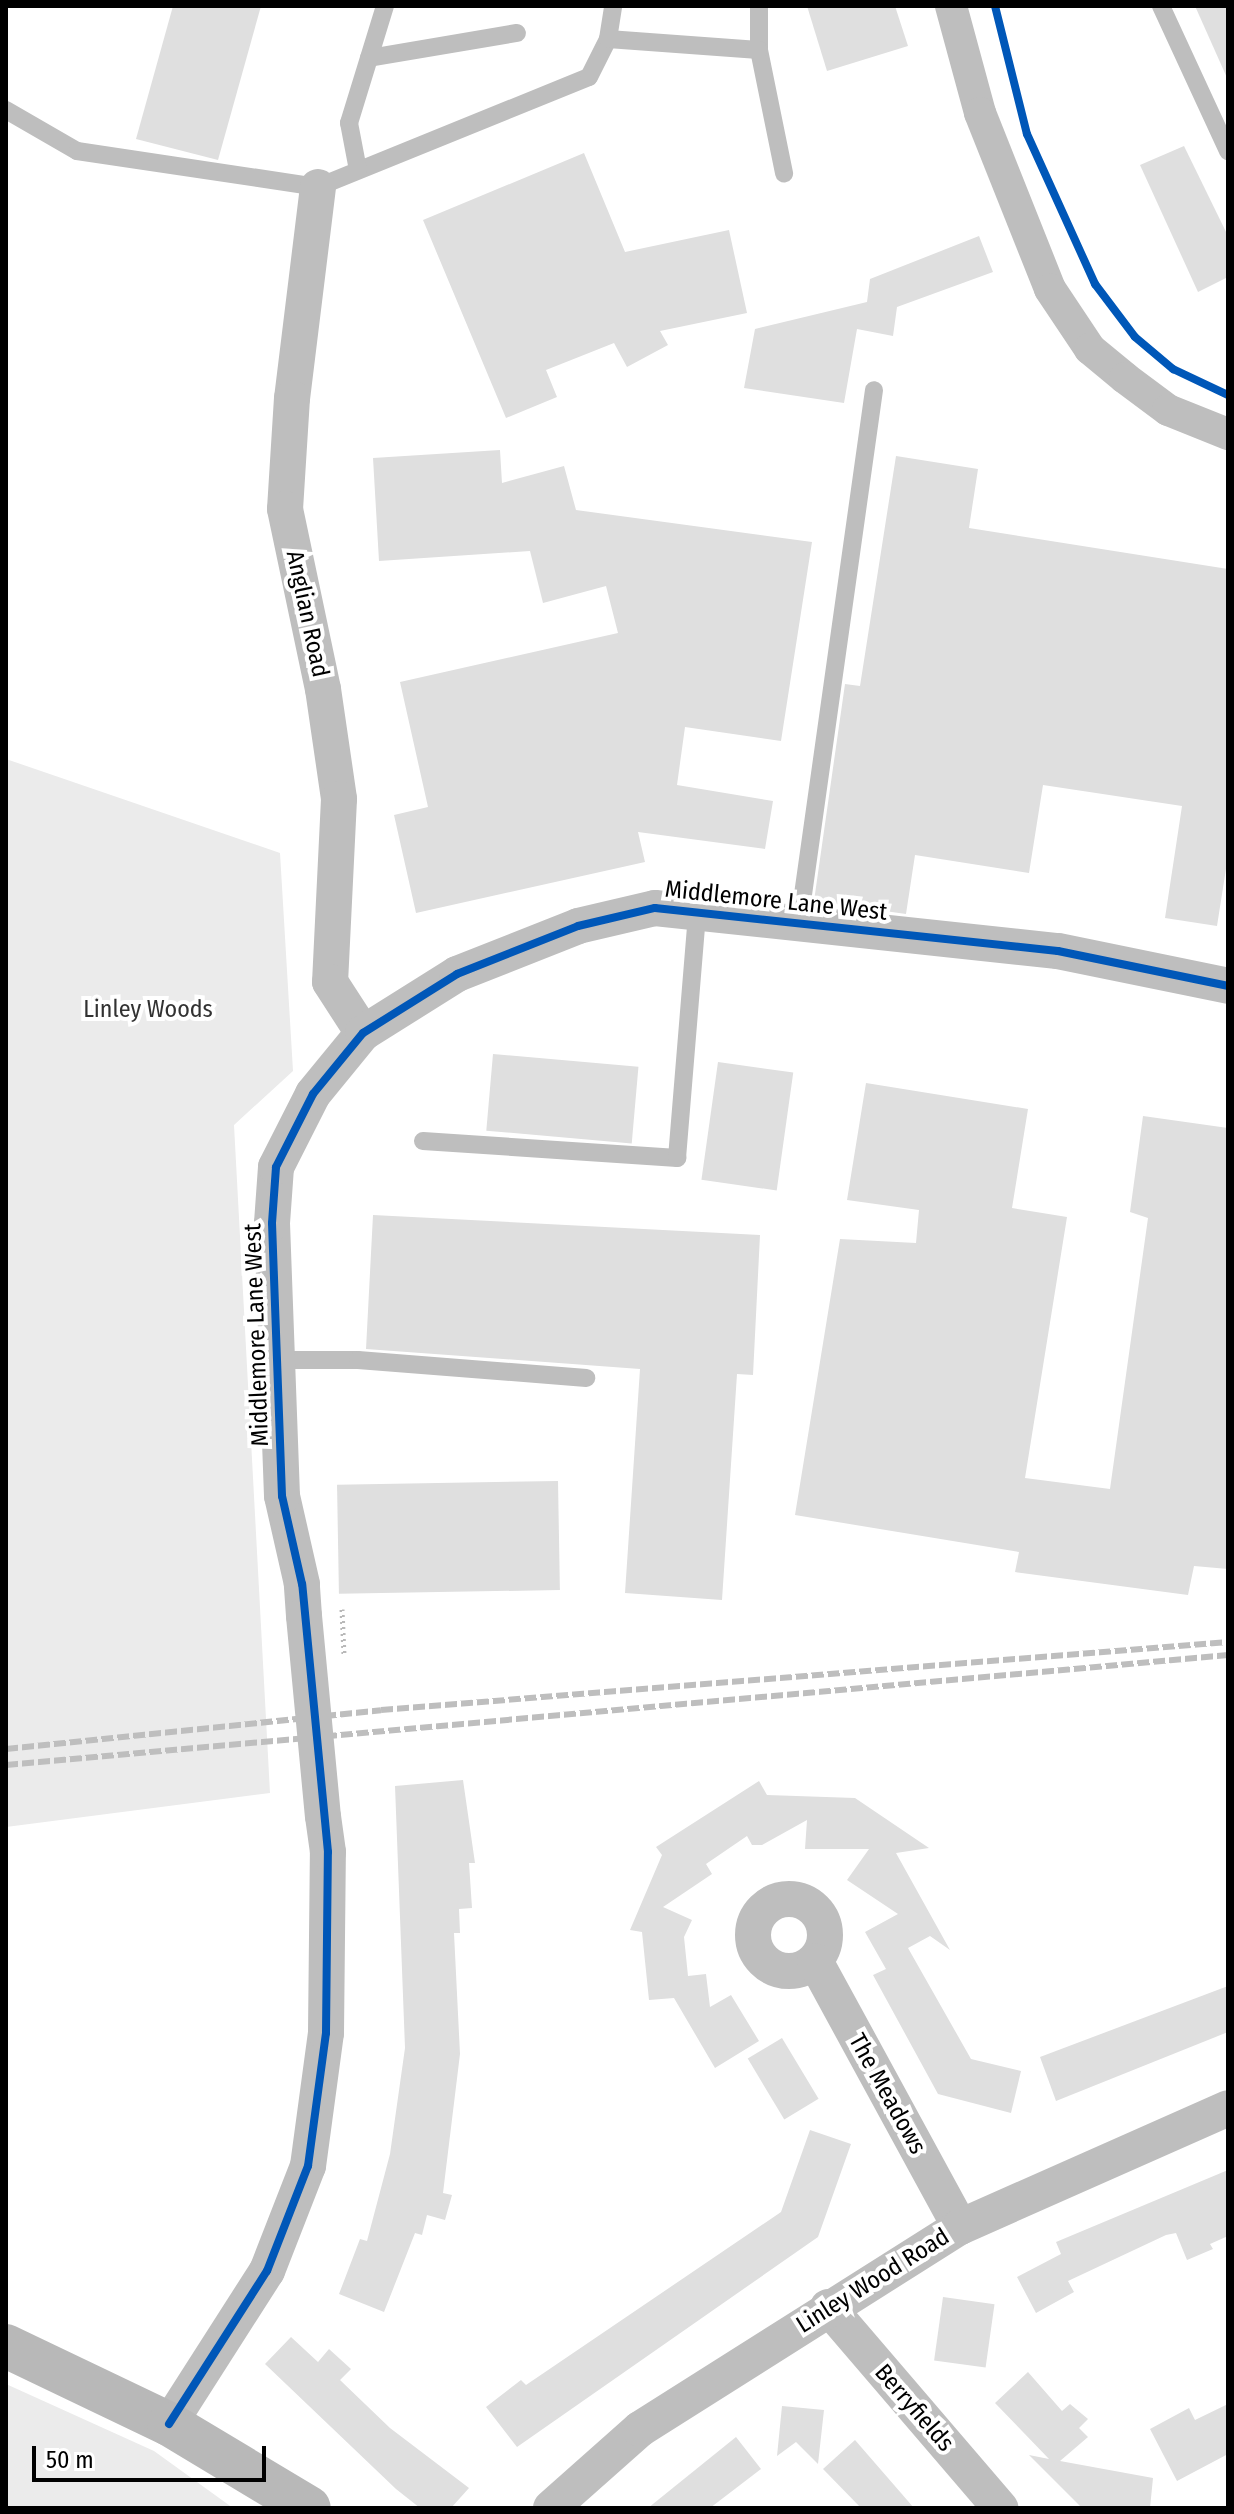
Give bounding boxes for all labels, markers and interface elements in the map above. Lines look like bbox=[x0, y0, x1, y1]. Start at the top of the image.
street label: Anglian Road bbox=[280, 548, 334, 680]
street label: Middlemore Lane West bbox=[663, 875, 889, 927]
park label: Linley Woods bbox=[83, 996, 213, 1024]
street label: Middlemore Lane West bbox=[239, 1223, 275, 1447]
street label: The Meadows bbox=[842, 2029, 932, 2159]
street label: Linley Wood Road bbox=[791, 2222, 955, 2340]
street label: Berryfields bbox=[868, 2358, 960, 2458]
scale bar bbox=[36, 2430, 270, 2480]
text: 50 m bbox=[46, 2446, 94, 2474]

